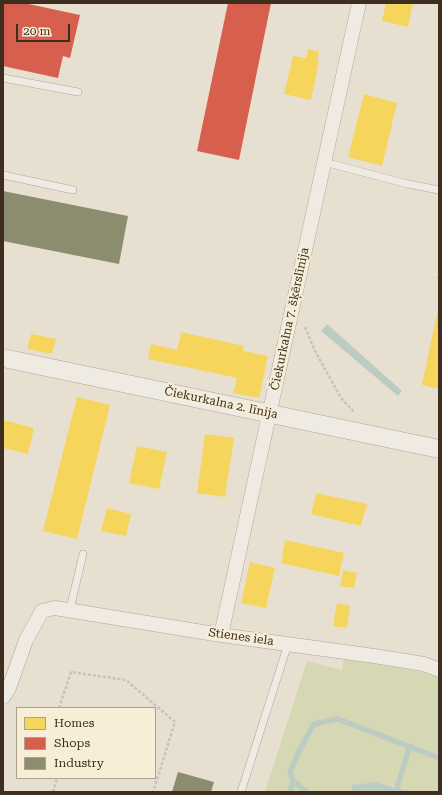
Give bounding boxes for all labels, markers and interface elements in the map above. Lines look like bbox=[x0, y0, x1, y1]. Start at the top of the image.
scale bar bbox=[18, 16, 72, 42]
text: 20 m bbox=[23, 24, 50, 38]
street label: Čiekurkalna 7. šķērslīnija bbox=[268, 246, 312, 392]
street label: Čiekurkalna 2. līnija bbox=[163, 384, 279, 422]
street label: Stienes iela bbox=[207, 625, 275, 649]
legend bbox=[16, 707, 156, 779]
text: Homes bbox=[54, 716, 94, 730]
text: Shops bbox=[54, 736, 90, 750]
text: Industry bbox=[54, 756, 104, 770]

